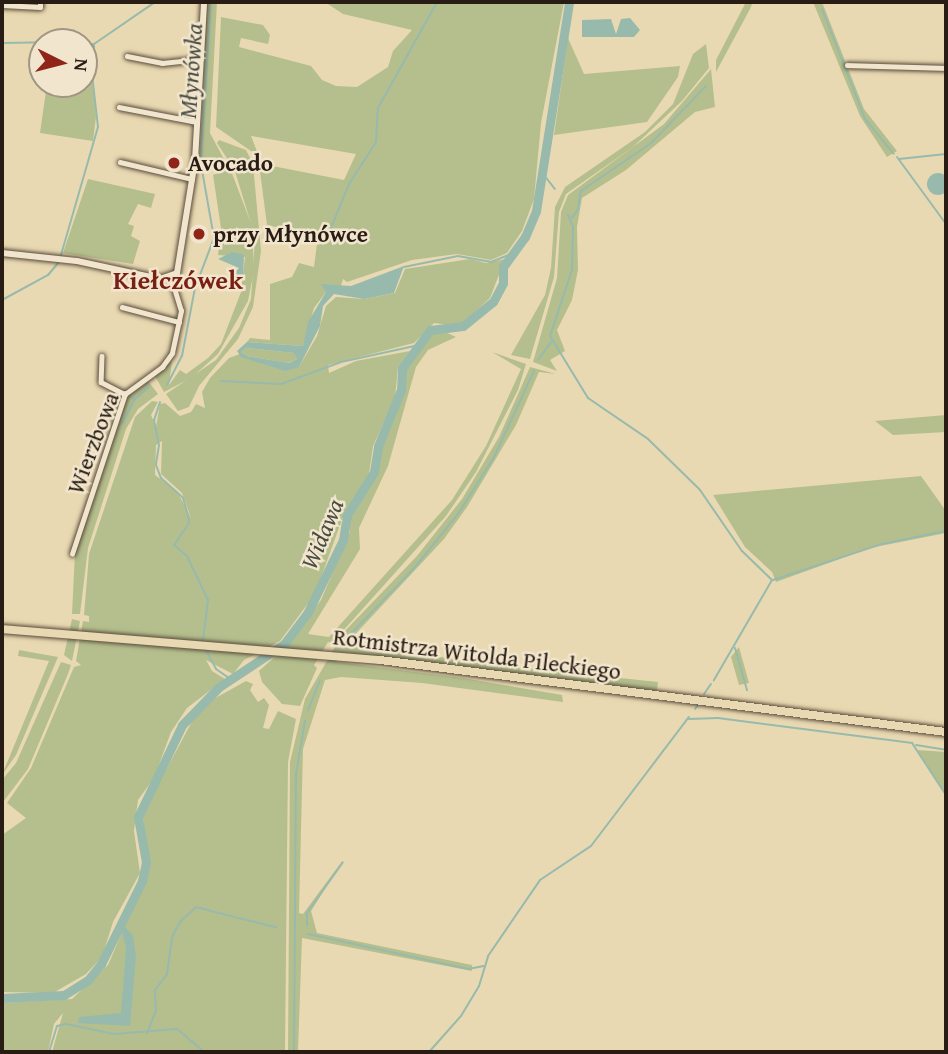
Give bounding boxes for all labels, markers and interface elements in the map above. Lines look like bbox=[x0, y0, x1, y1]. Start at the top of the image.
water label: Młynówka bbox=[173, 22, 209, 120]
north arrow bbox=[28, 28, 98, 98]
text: N bbox=[67, 57, 96, 73]
place label: Avocado bbox=[188, 149, 273, 177]
marker: Avocado bbox=[166, 155, 182, 171]
place label: przy Młynówce bbox=[213, 220, 368, 248]
marker: przy Młynówce bbox=[191, 226, 207, 242]
district label: Kiełczówek bbox=[113, 264, 243, 296]
street label: Wierzbowa bbox=[61, 388, 125, 498]
water label: Widawa bbox=[294, 495, 350, 573]
street label: Rotmistrza Witolda Pileckiego bbox=[332, 623, 622, 685]

